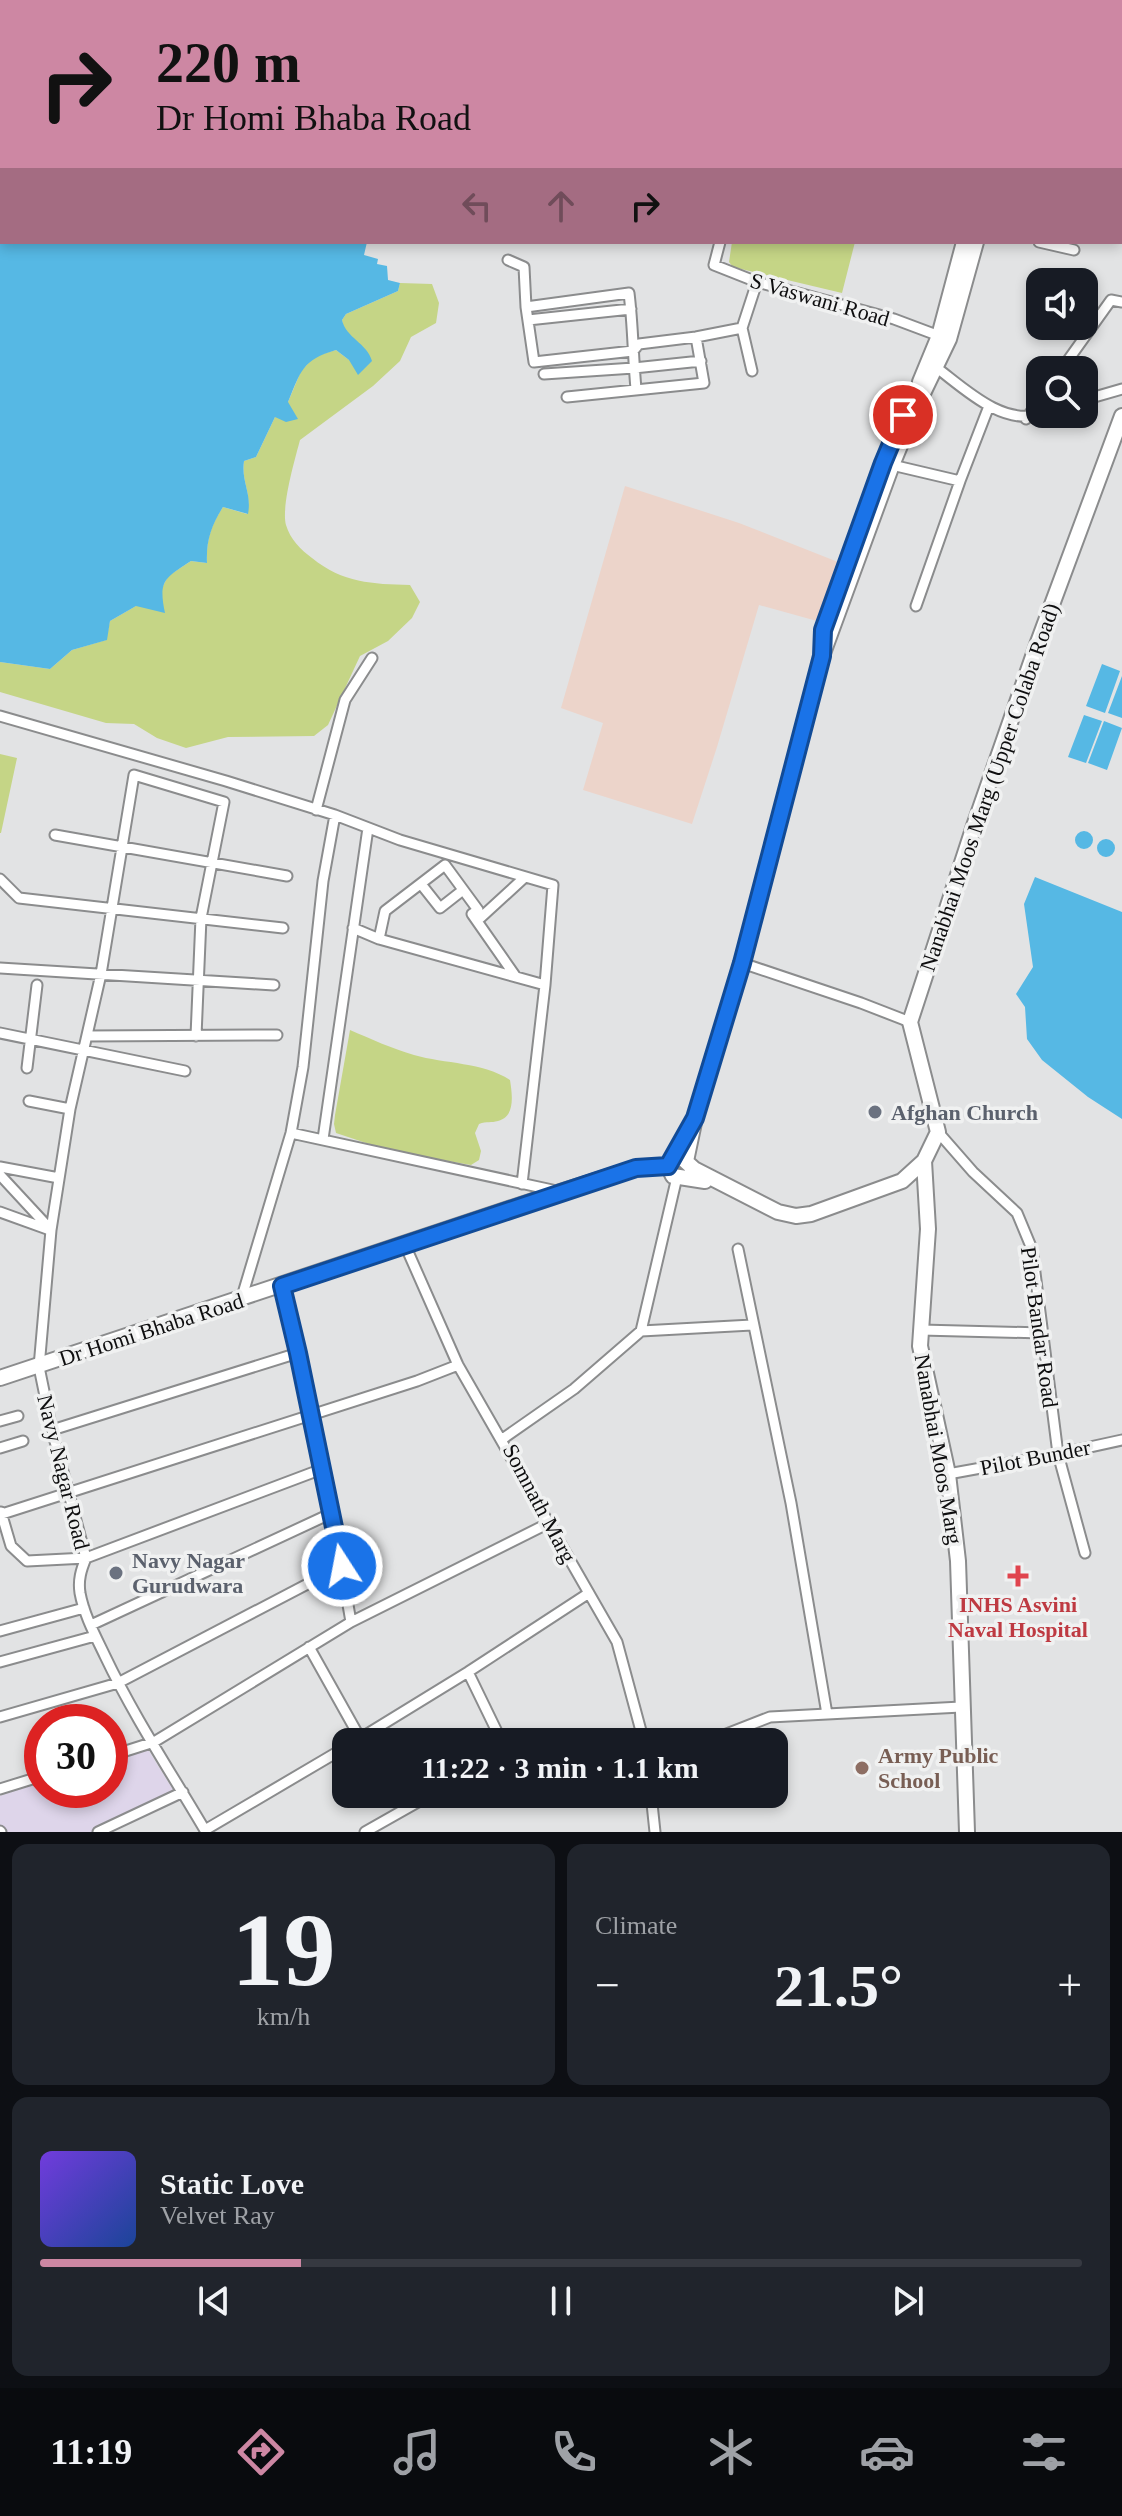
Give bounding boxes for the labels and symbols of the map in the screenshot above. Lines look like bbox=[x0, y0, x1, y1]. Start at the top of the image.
street label: S Vaswani Road bbox=[747, 268, 892, 331]
pin bbox=[869, 381, 937, 449]
street label: Nanabhai Moos Marg (Upper Colaba Road) bbox=[915, 600, 1064, 974]
place label: Afghan Church bbox=[891, 1100, 1038, 1125]
marker: Afghan Church bbox=[866, 1103, 884, 1121]
street label: Pilot Bandar Road bbox=[1016, 1245, 1063, 1409]
street label: Dr Homi Bhaba Road bbox=[56, 1288, 247, 1371]
street label: Nanabhai Moos Marg bbox=[909, 1352, 968, 1546]
street label: Navy Nagar Road bbox=[32, 1392, 95, 1552]
street label: Pilot Bunder bbox=[978, 1434, 1093, 1480]
street label: Somnath Marg bbox=[498, 1440, 581, 1567]
position arrow bbox=[300, 1524, 384, 1608]
place label: Navy Nagar Gurudwara bbox=[132, 1548, 245, 1598]
marker: Navy Nagar Gurudwara bbox=[107, 1564, 125, 1582]
marker: INHS Asvini Naval Hospital bbox=[1007, 1565, 1029, 1587]
place label: INHS Asvini Naval Hospital bbox=[948, 1592, 1088, 1642]
speed limit sign: 30 bbox=[24, 1704, 128, 1808]
place label: Army Public School bbox=[878, 1743, 999, 1793]
marker: Army Public School bbox=[853, 1759, 871, 1777]

